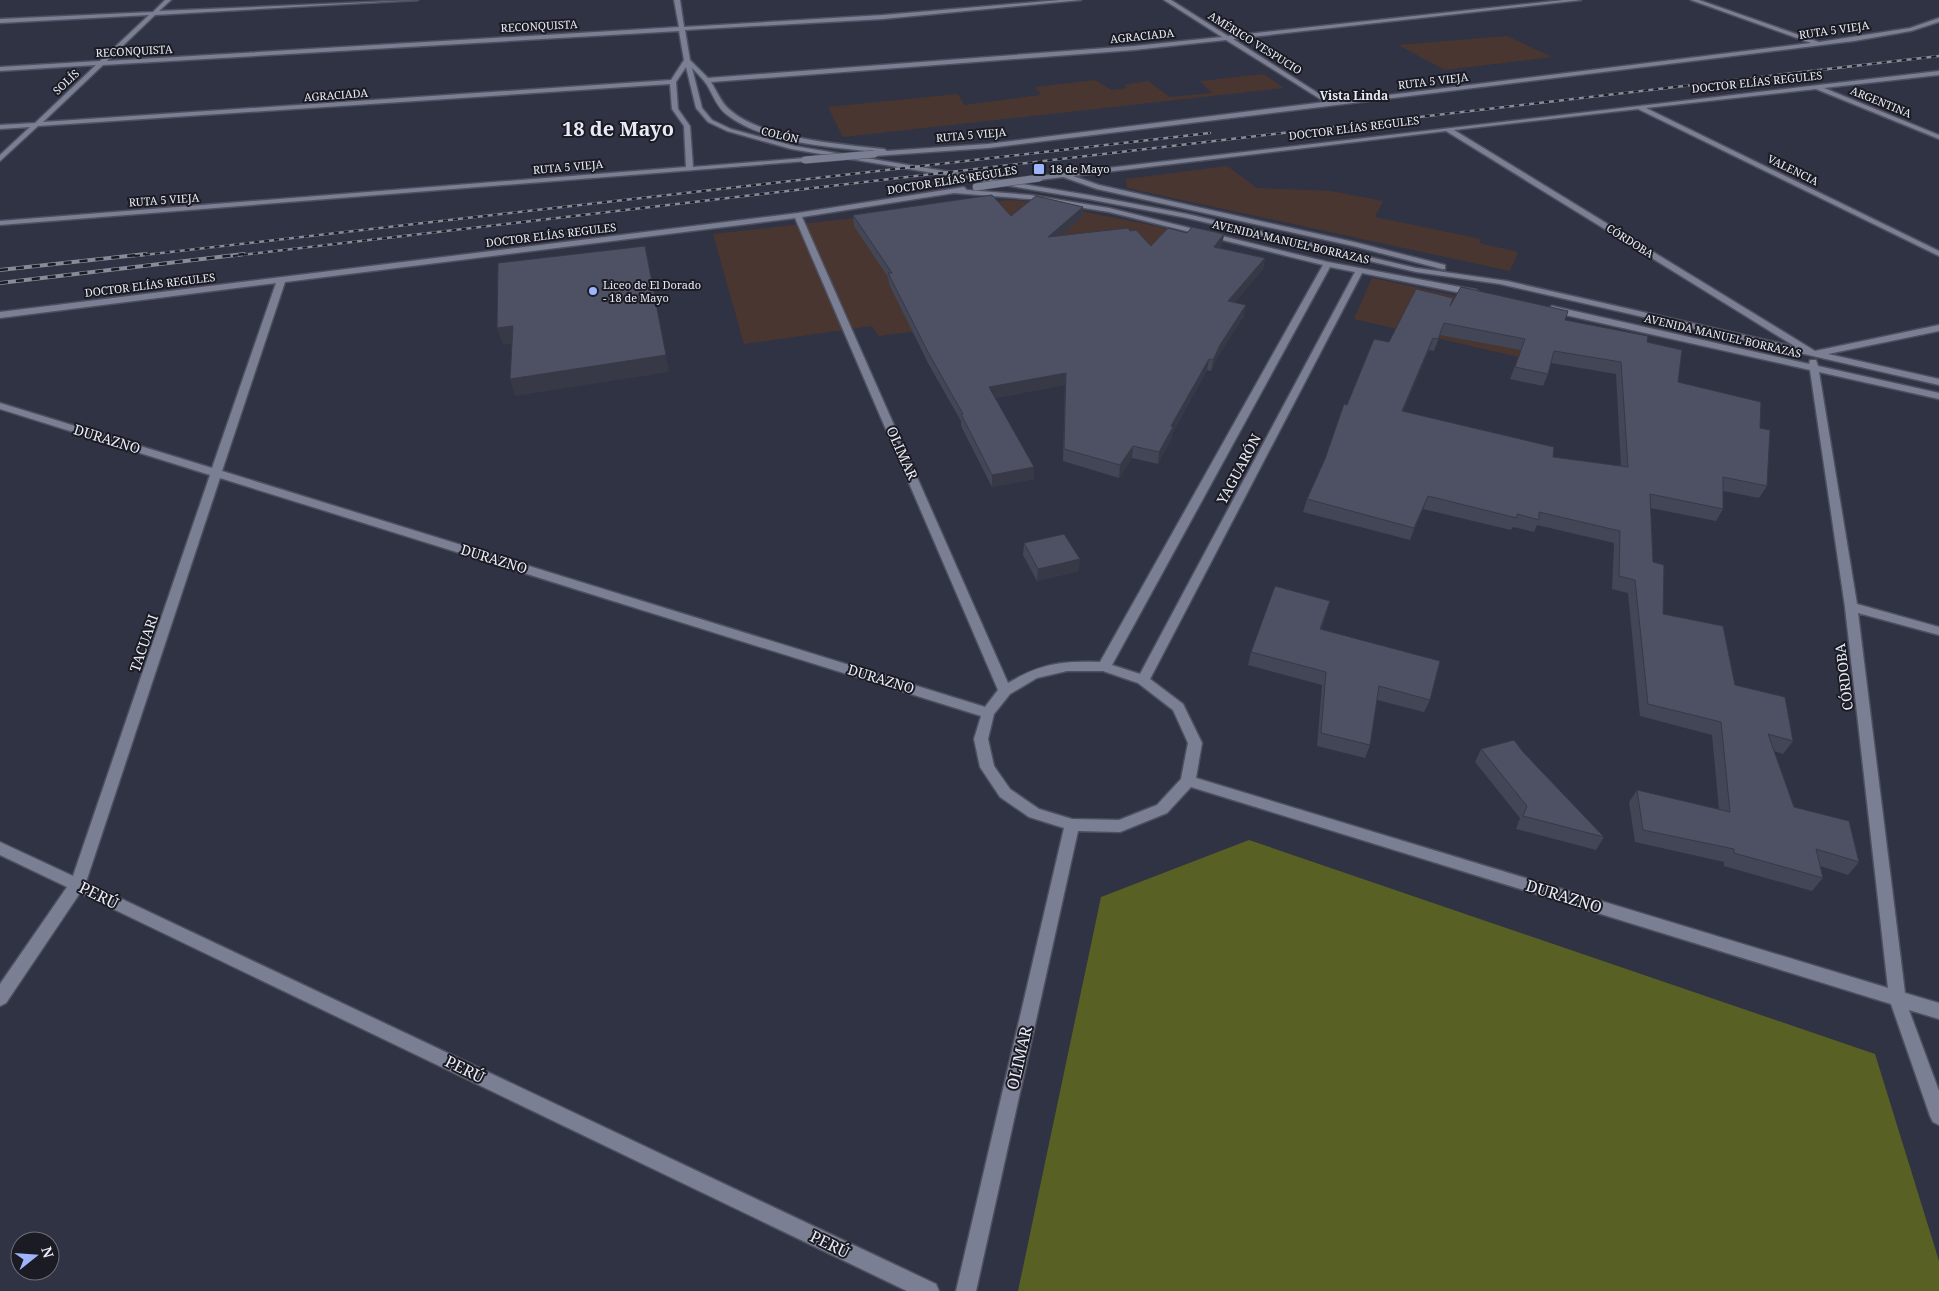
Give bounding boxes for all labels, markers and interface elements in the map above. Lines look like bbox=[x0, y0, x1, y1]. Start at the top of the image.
street label: AMÉRICO VESPUCIO bbox=[1206, 8, 1305, 77]
street label: RECONQUISTA bbox=[500, 16, 578, 35]
street label: RUTA 5 VIEJA bbox=[1798, 17, 1870, 42]
street label: AGRACIADA bbox=[1109, 25, 1175, 46]
street label: RECONQUISTA bbox=[95, 41, 173, 60]
street label: SOLÍS bbox=[49, 66, 82, 98]
street label: DOCTOR ELÍAS REGULES bbox=[1691, 67, 1823, 96]
street label: RUTA 5 VIEJA bbox=[1397, 69, 1469, 92]
street label: ARGENTINA bbox=[1848, 82, 1914, 121]
street label: AGRACIADA bbox=[303, 85, 369, 104]
district label: Vista Linda bbox=[1320, 87, 1388, 104]
street label: DOCTOR ELÍAS REGULES bbox=[1288, 112, 1420, 143]
district label: 18 de Mayo bbox=[562, 115, 674, 142]
street label: COLÓN bbox=[760, 123, 801, 146]
street label: RUTA 5 VIEJA bbox=[935, 124, 1007, 145]
street label: VALENCIA bbox=[1765, 151, 1821, 188]
street label: RUTA 5 VIEJA bbox=[532, 156, 604, 177]
place label: 18 de Mayo bbox=[1050, 161, 1110, 176]
street label: DOCTOR ELÍAS REGULES bbox=[886, 162, 1018, 197]
marker: 18 de Mayo bbox=[1032, 162, 1046, 176]
street label: RUTA 5 VIEJA bbox=[128, 190, 200, 209]
street label: AVENIDA MANUEL BORRAZAS bbox=[1211, 216, 1371, 267]
street label: DOCTOR ELÍAS REGULES bbox=[485, 219, 617, 250]
street label: CÓRDOBA bbox=[1604, 220, 1657, 261]
street label: DOCTOR ELÍAS REGULES bbox=[84, 269, 216, 300]
place label: Liceo de El Dorado - 18 de Mayo bbox=[603, 277, 701, 305]
marker: Liceo de El Dorado - 18 de Mayo bbox=[587, 285, 599, 297]
street label: AVENIDA MANUEL BORRAZAS bbox=[1643, 310, 1803, 361]
street label: DURAZNO bbox=[72, 419, 143, 458]
street label: OLIMAR bbox=[882, 423, 923, 483]
street label: YAGUARÓN bbox=[1212, 430, 1265, 508]
street label: DURAZNO bbox=[459, 539, 530, 578]
street label: TACUARI bbox=[125, 611, 162, 674]
street label: CÓRDOBA bbox=[1830, 642, 1857, 712]
street label: DURAZNO bbox=[846, 659, 917, 698]
street label: DURAZNO bbox=[1523, 874, 1605, 918]
street label: PERÚ bbox=[76, 876, 123, 914]
street label: OLIMAR bbox=[1001, 1024, 1037, 1092]
street label: PERÚ bbox=[442, 1050, 489, 1088]
street label: PERÚ bbox=[807, 1225, 854, 1263]
north arrow bbox=[10, 1231, 60, 1281]
text: N bbox=[37, 1244, 59, 1260]

